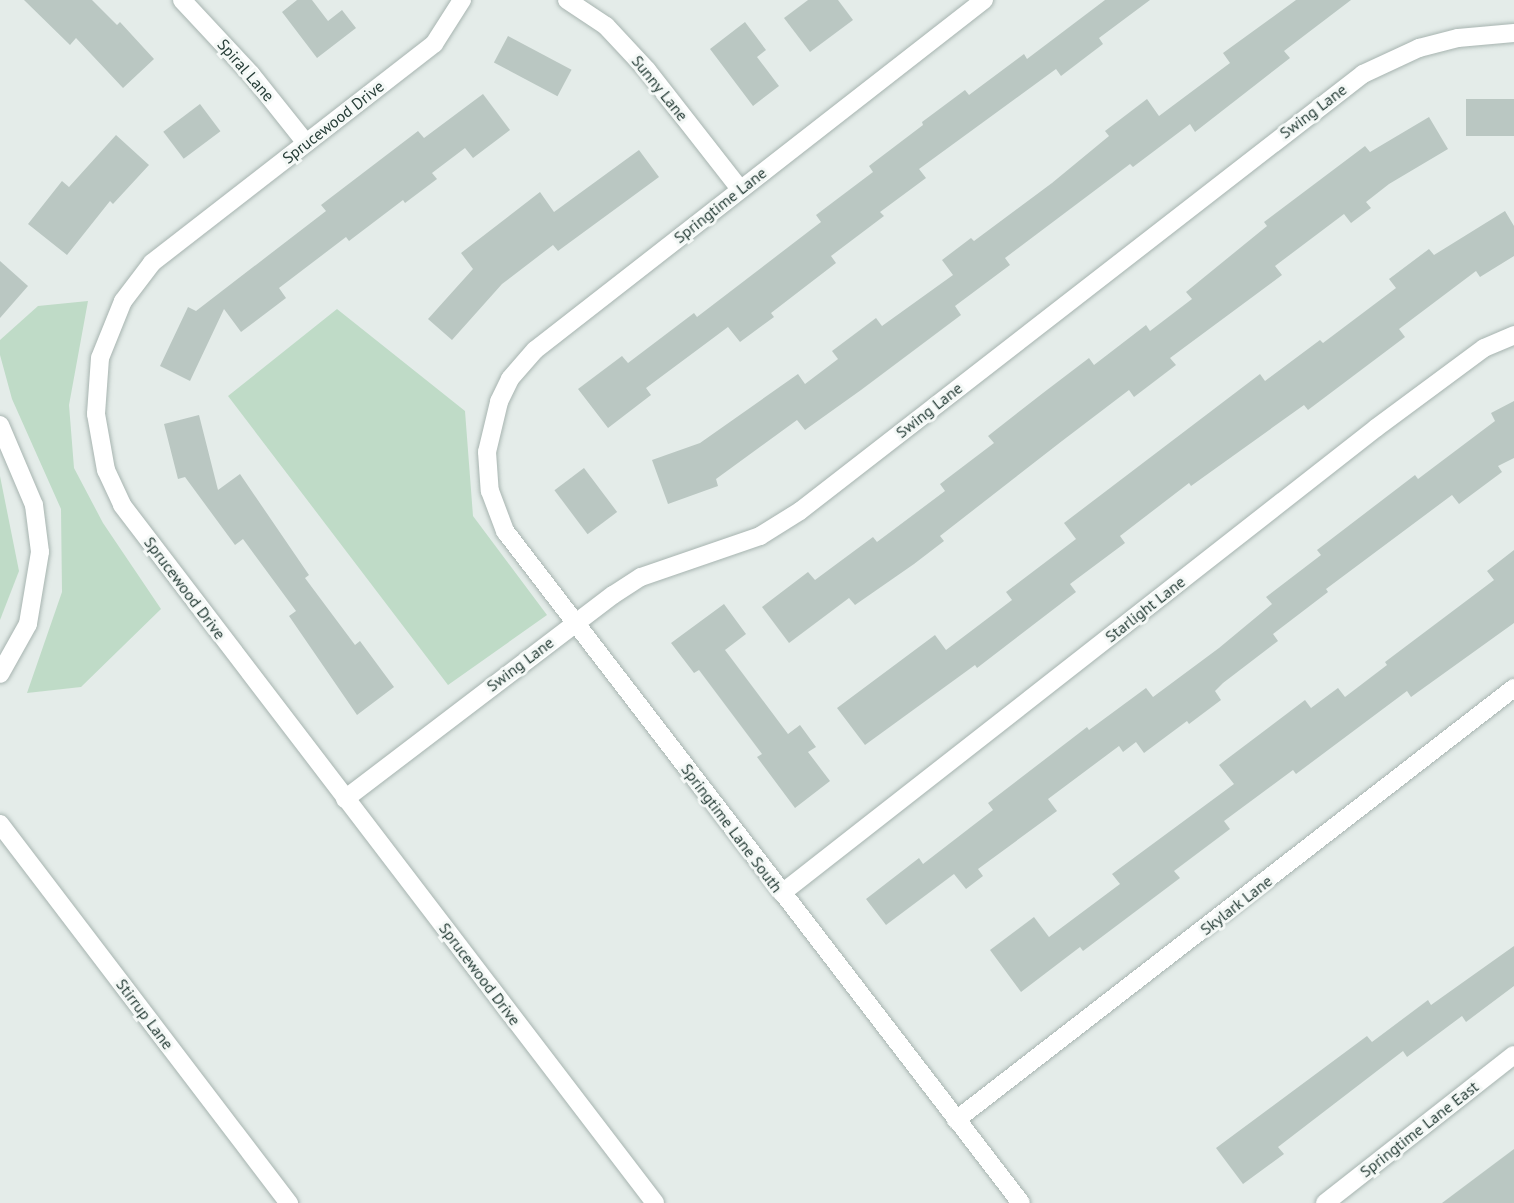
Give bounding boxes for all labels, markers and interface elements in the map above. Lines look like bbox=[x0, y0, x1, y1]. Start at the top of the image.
street label: Spiral Lane bbox=[214, 35, 278, 105]
street label: Sunny Lane bbox=[628, 51, 692, 125]
street label: Sprucewood Drive bbox=[278, 76, 388, 168]
street label: Swing Lane bbox=[1276, 80, 1350, 142]
street label: Springtime Lane bbox=[670, 163, 770, 247]
street label: Swing Lane bbox=[892, 378, 966, 442]
street label: Sprucewood Drive bbox=[140, 533, 230, 643]
street label: Starlight Lane bbox=[1101, 572, 1189, 646]
street label: Swing Lane bbox=[483, 633, 557, 695]
street label: Springtime Lane South bbox=[677, 760, 787, 896]
street label: Skylark Lane bbox=[1196, 871, 1276, 939]
street label: Sprucewood Drive bbox=[435, 919, 525, 1029]
street label: Stirrup Lane bbox=[112, 975, 178, 1053]
street label: Springtime Lane East bbox=[1356, 1077, 1482, 1181]

